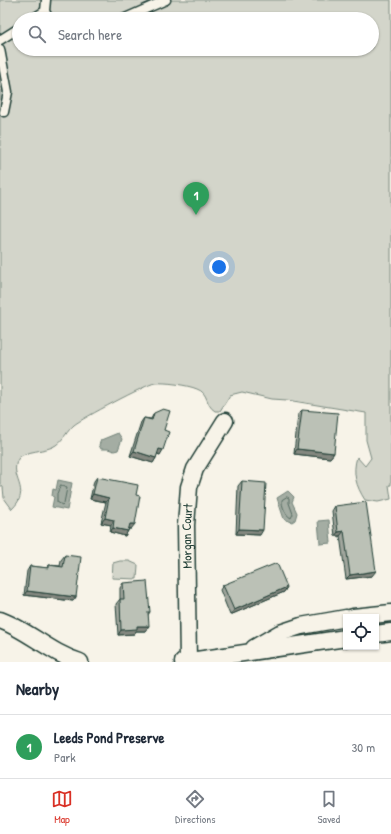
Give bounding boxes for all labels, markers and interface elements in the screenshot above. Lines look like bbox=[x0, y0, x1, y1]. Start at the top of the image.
search box bbox=[12, 12, 379, 56]
icon: search bbox=[26, 23, 48, 45]
text: Search here bbox=[58, 24, 122, 45]
pin: 1 bbox=[183, 182, 209, 215]
your location bbox=[209, 257, 229, 277]
street label: Morgan Court bbox=[177, 502, 197, 569]
map controls bbox=[343, 614, 379, 650]
button: locate bbox=[343, 614, 379, 650]
text: Nearby bbox=[16, 677, 59, 700]
text: Leeds Pond Preserve bbox=[54, 727, 164, 748]
text: 1 bbox=[27, 738, 31, 756]
text: 30 m bbox=[352, 738, 375, 756]
text: Park bbox=[54, 748, 76, 766]
tab: Map bbox=[51, 788, 73, 826]
tab: Directions bbox=[175, 788, 216, 826]
tab: Saved bbox=[318, 788, 340, 826]

